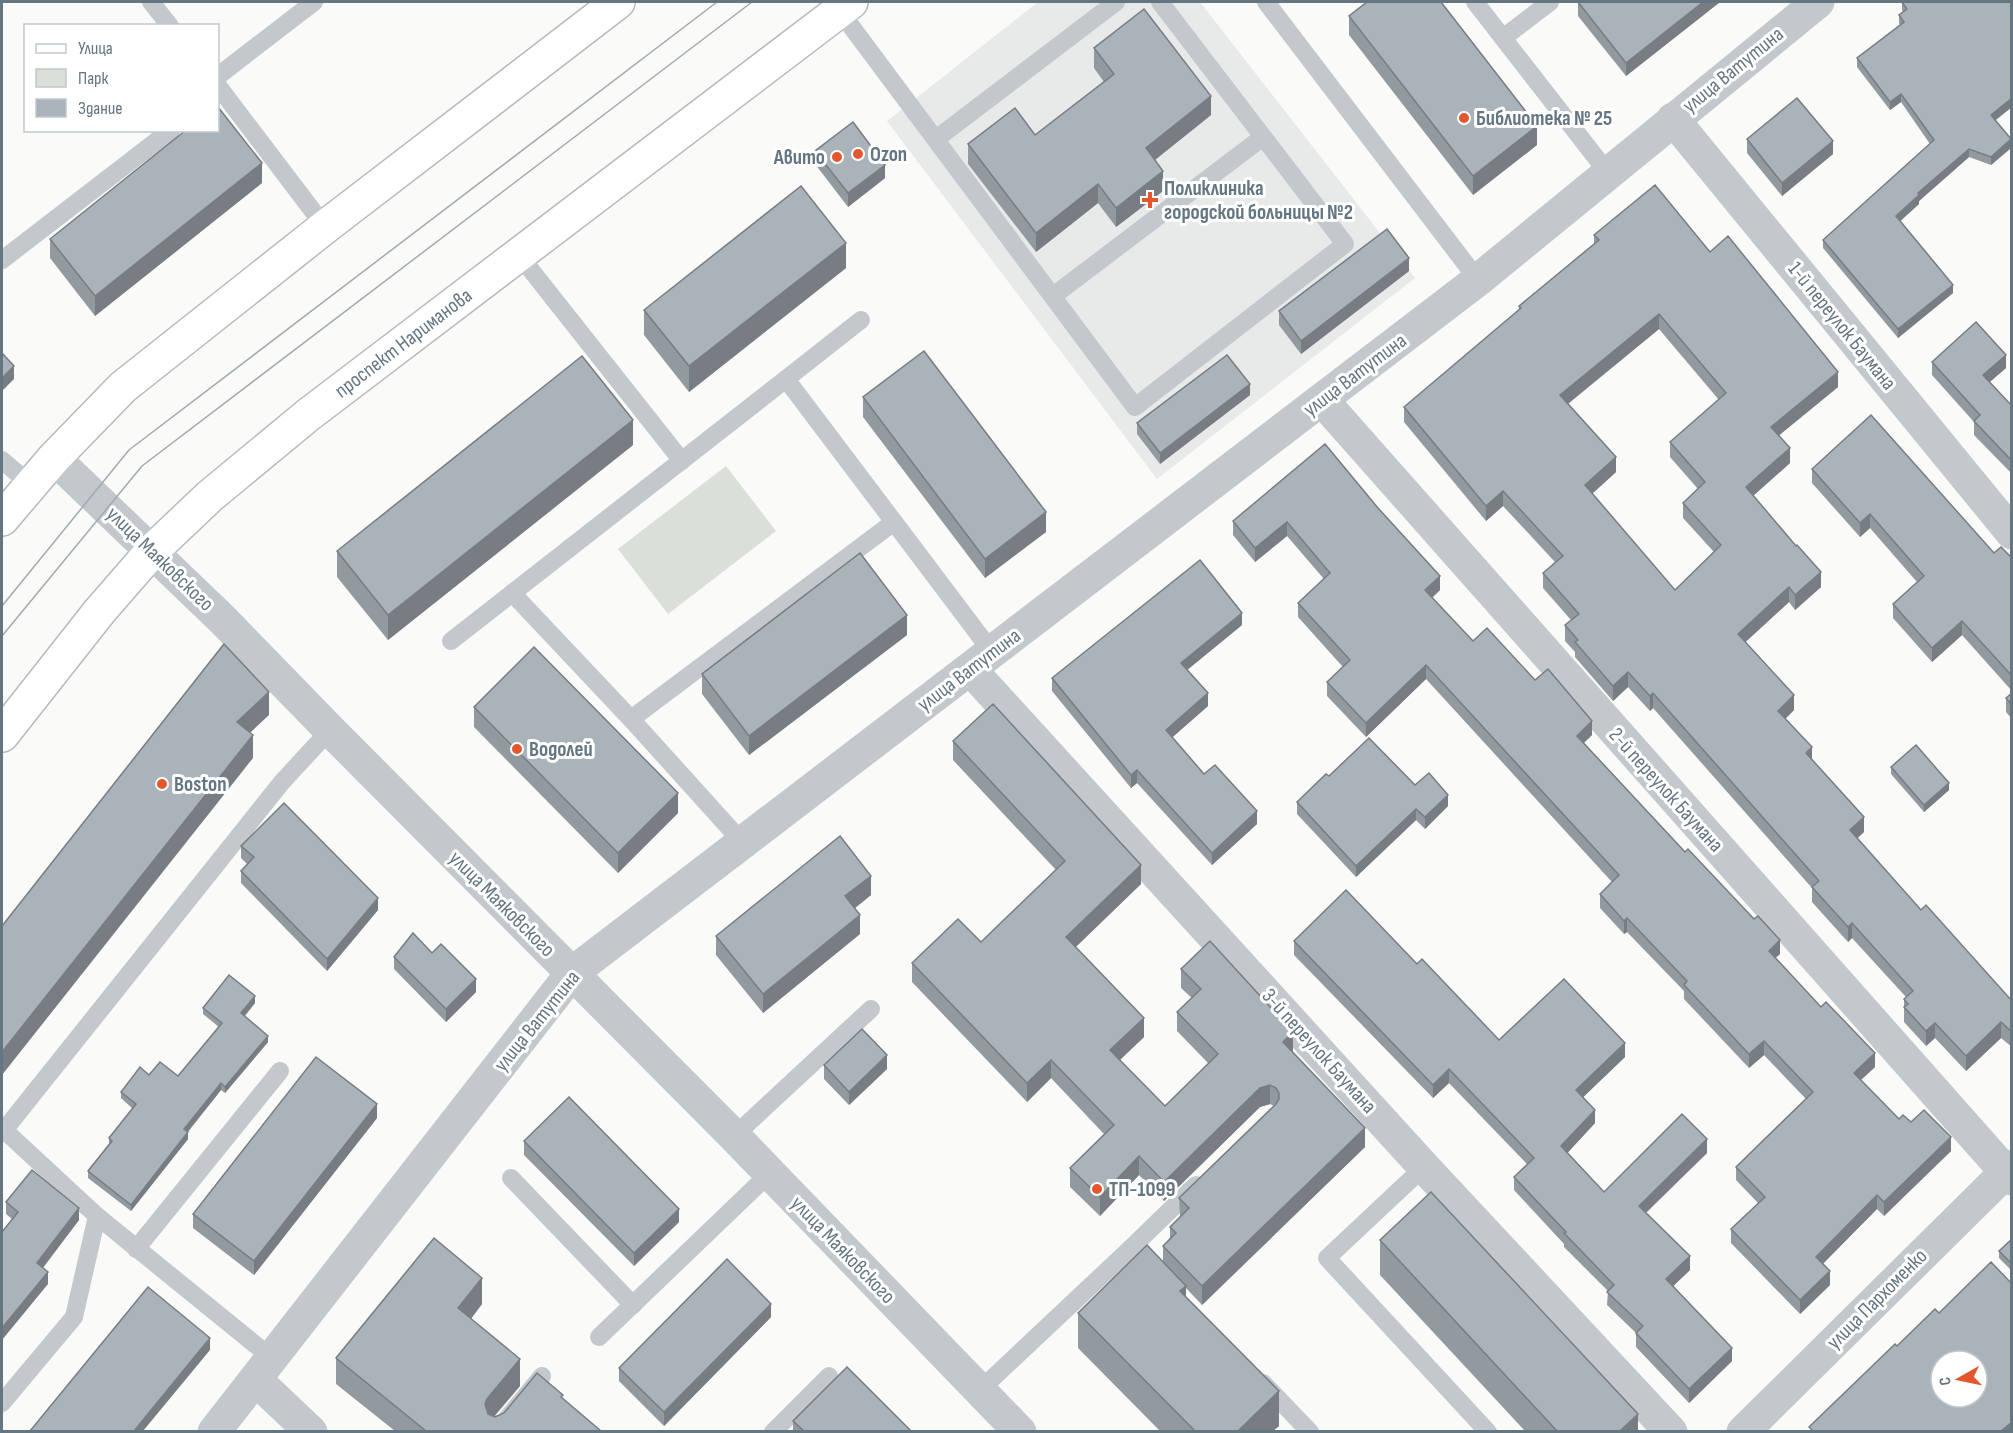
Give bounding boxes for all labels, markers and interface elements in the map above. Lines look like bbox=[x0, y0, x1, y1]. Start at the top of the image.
street label: улица Ватутина bbox=[1678, 22, 1788, 118]
legend bbox=[24, 24, 219, 132]
text: Улица bbox=[78, 38, 113, 59]
text: Парк bbox=[78, 68, 109, 89]
text: Здание bbox=[78, 98, 123, 119]
place label: Библиотека № 25 bbox=[1476, 106, 1612, 131]
marker: Библиотека № 25 bbox=[1457, 111, 1471, 125]
place label: Ozon bbox=[870, 142, 907, 167]
place label: Авито bbox=[773, 145, 825, 170]
marker: Ozon bbox=[851, 147, 865, 161]
marker: Авито bbox=[830, 150, 844, 164]
place label: Поликлиника городской больницы №2 bbox=[1164, 176, 1353, 225]
marker: Поликлиника городской больницы №2 bbox=[1141, 191, 1159, 209]
street label: 1-й переулок Баумана bbox=[1783, 257, 1901, 395]
street label: проспект Нариманова bbox=[330, 283, 477, 403]
street label: улица Ватутина bbox=[1299, 328, 1411, 422]
street label: улица Маяковского bbox=[101, 502, 219, 616]
street label: улица Ватутина bbox=[913, 623, 1025, 717]
street label: 2-й переулок Баумана bbox=[1604, 723, 1728, 857]
place label: Водолей bbox=[529, 737, 593, 762]
marker: Водолей bbox=[510, 742, 524, 756]
place label: Boston bbox=[174, 772, 227, 797]
marker: Boston bbox=[155, 777, 169, 791]
street label: улица Маяковского bbox=[444, 846, 560, 962]
street label: улица Ватутина bbox=[489, 966, 585, 1076]
street label: 3-й переулок Баумана bbox=[1257, 984, 1381, 1118]
place label: ТП-1099 bbox=[1109, 1177, 1175, 1202]
marker: ТП-1099 bbox=[1090, 1182, 1104, 1196]
street label: улица Маяковского bbox=[786, 1191, 900, 1309]
street label: улица Пархоменко bbox=[1822, 1244, 1932, 1354]
north arrow bbox=[1929, 1349, 1989, 1409]
text: С bbox=[1936, 1376, 1956, 1387]

